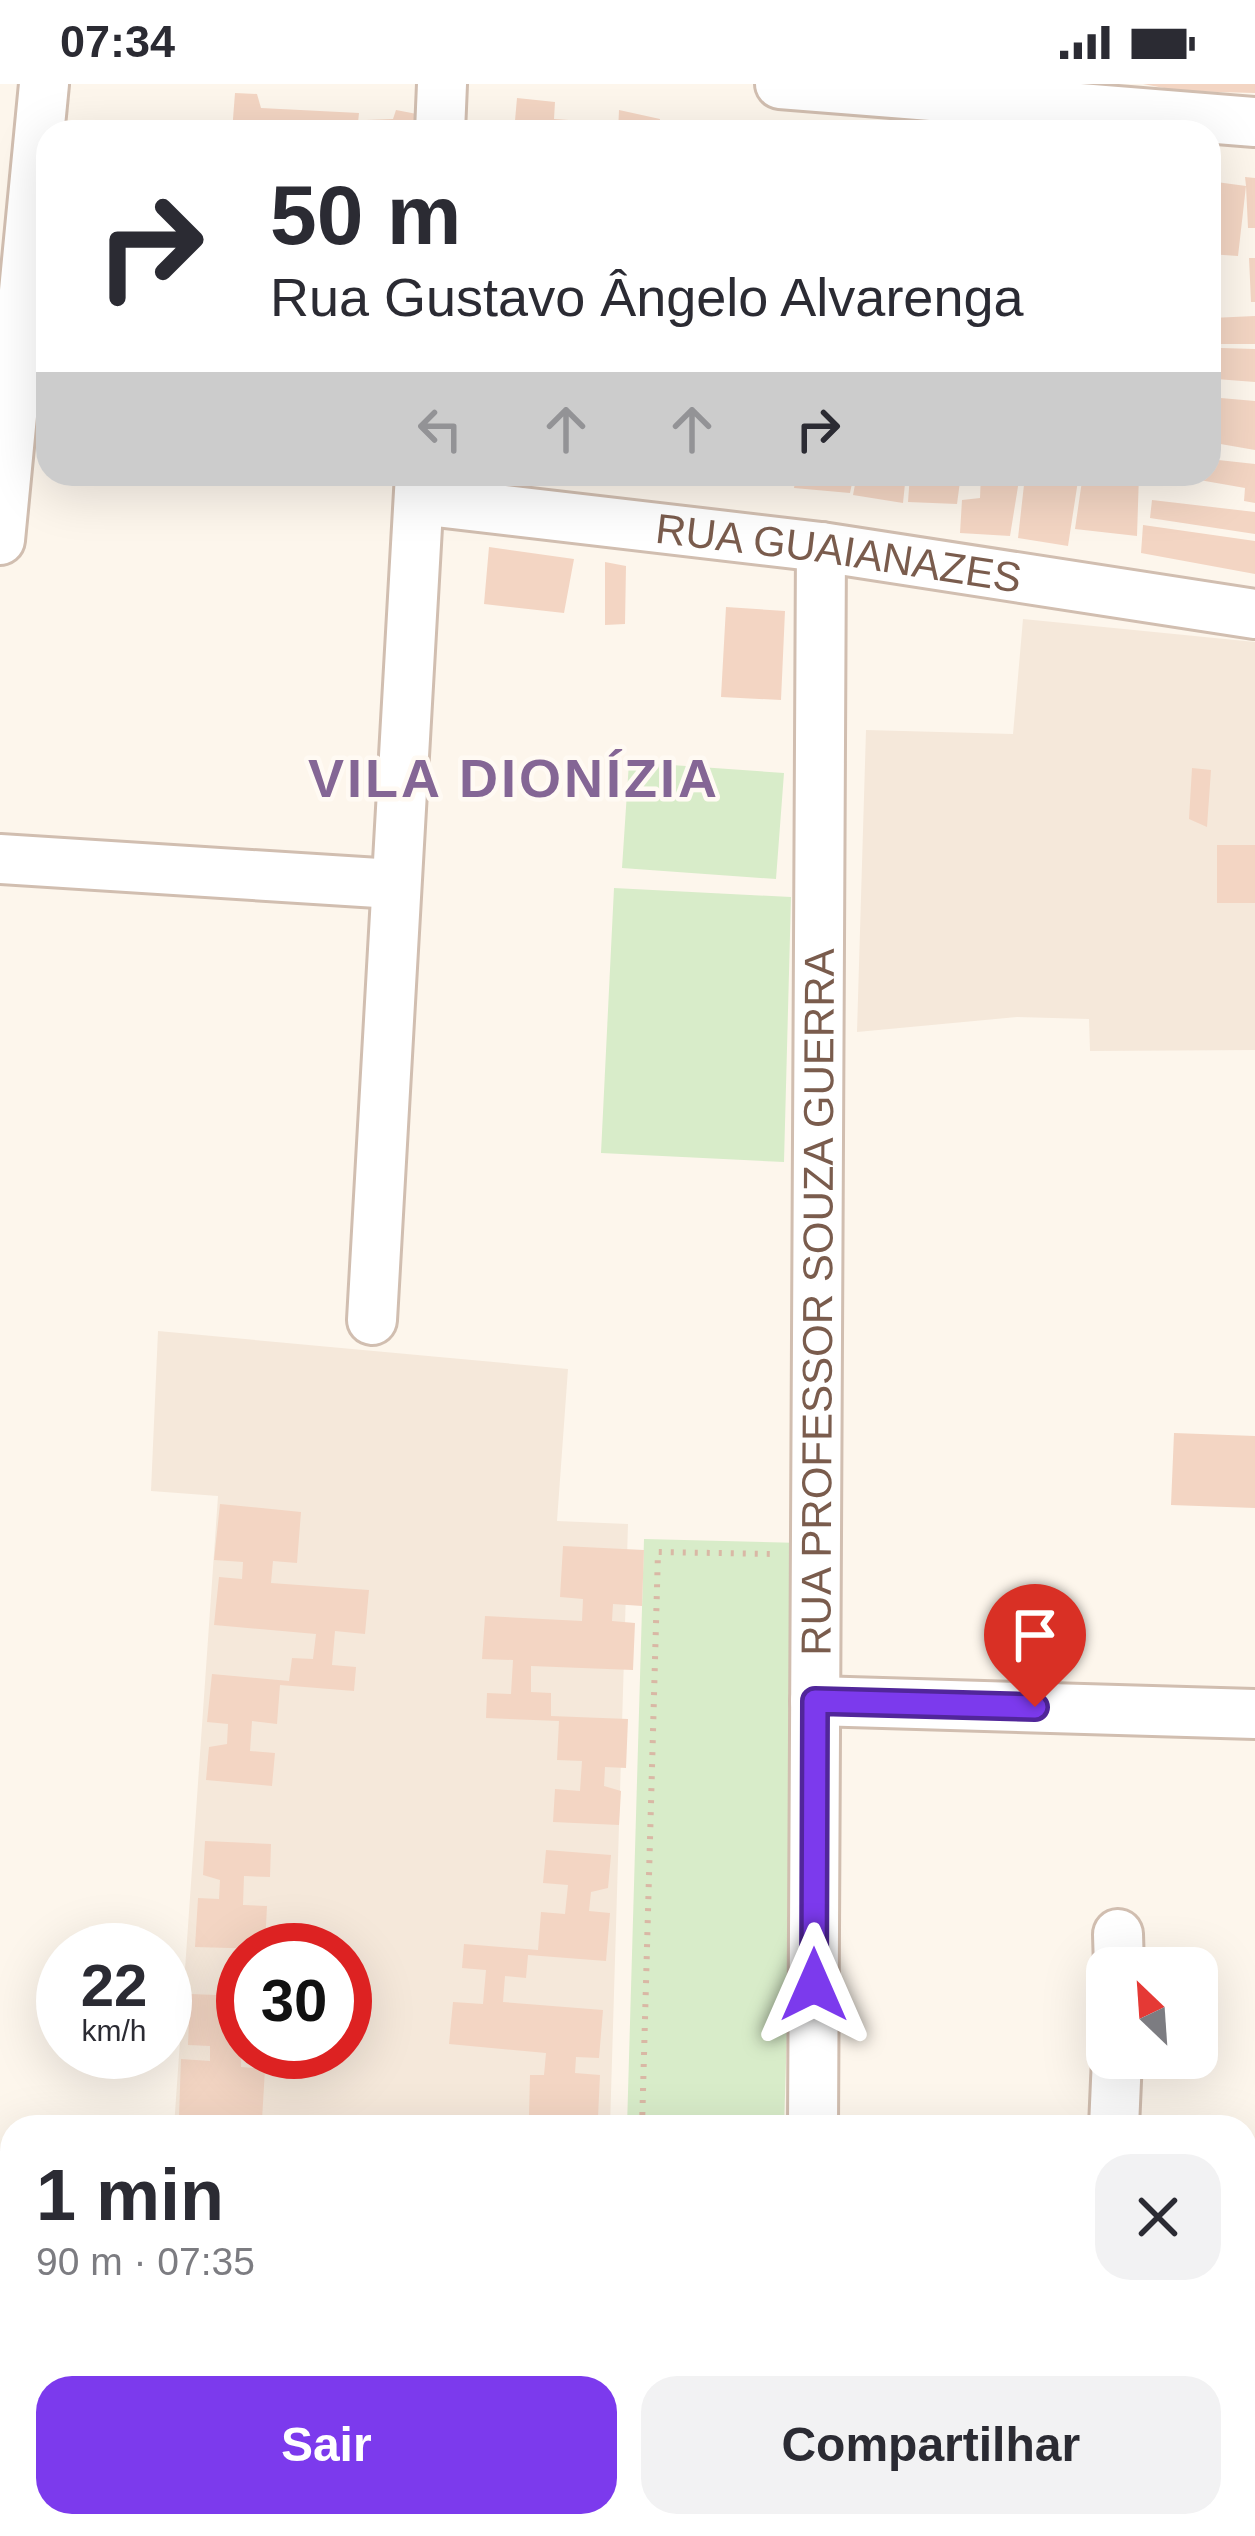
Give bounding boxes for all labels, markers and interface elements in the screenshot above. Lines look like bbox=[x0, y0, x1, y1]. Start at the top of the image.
text: 07:34 bbox=[60, 16, 175, 67]
icon: right bbox=[72, 168, 228, 324]
text: 50 m bbox=[270, 168, 461, 262]
text: Rua Gustavo Ângelo Alvarenga bbox=[270, 267, 1024, 327]
icon: left bbox=[407, 396, 473, 462]
icon: ahead bbox=[533, 396, 599, 462]
icon: ahead bbox=[659, 396, 725, 462]
icon: right bbox=[785, 396, 851, 462]
street label: RUA GUAIANAZES bbox=[653, 505, 1025, 602]
district label: VILA DIONÍZIA bbox=[308, 748, 720, 808]
street label: RUA PROFESSOR SOUZA GUERRA bbox=[792, 948, 843, 1656]
pin bbox=[984, 1584, 1086, 1707]
icon: arrive bbox=[1002, 1602, 1068, 1668]
position arrow bbox=[751, 1922, 877, 2048]
speed limit sign: 30 bbox=[216, 1923, 372, 2079]
north arrow bbox=[1086, 1947, 1218, 2079]
map controls bbox=[1086, 1947, 1218, 2079]
text: 22 bbox=[81, 1952, 147, 2019]
text: km/h bbox=[81, 2014, 147, 2047]
button: close bbox=[1095, 2154, 1221, 2280]
text: 1 min bbox=[36, 2155, 224, 2235]
text: 90 m · 07:35 bbox=[36, 2240, 255, 2283]
button: Sair bbox=[36, 2376, 617, 2514]
button: Compartilhar bbox=[641, 2376, 1221, 2514]

